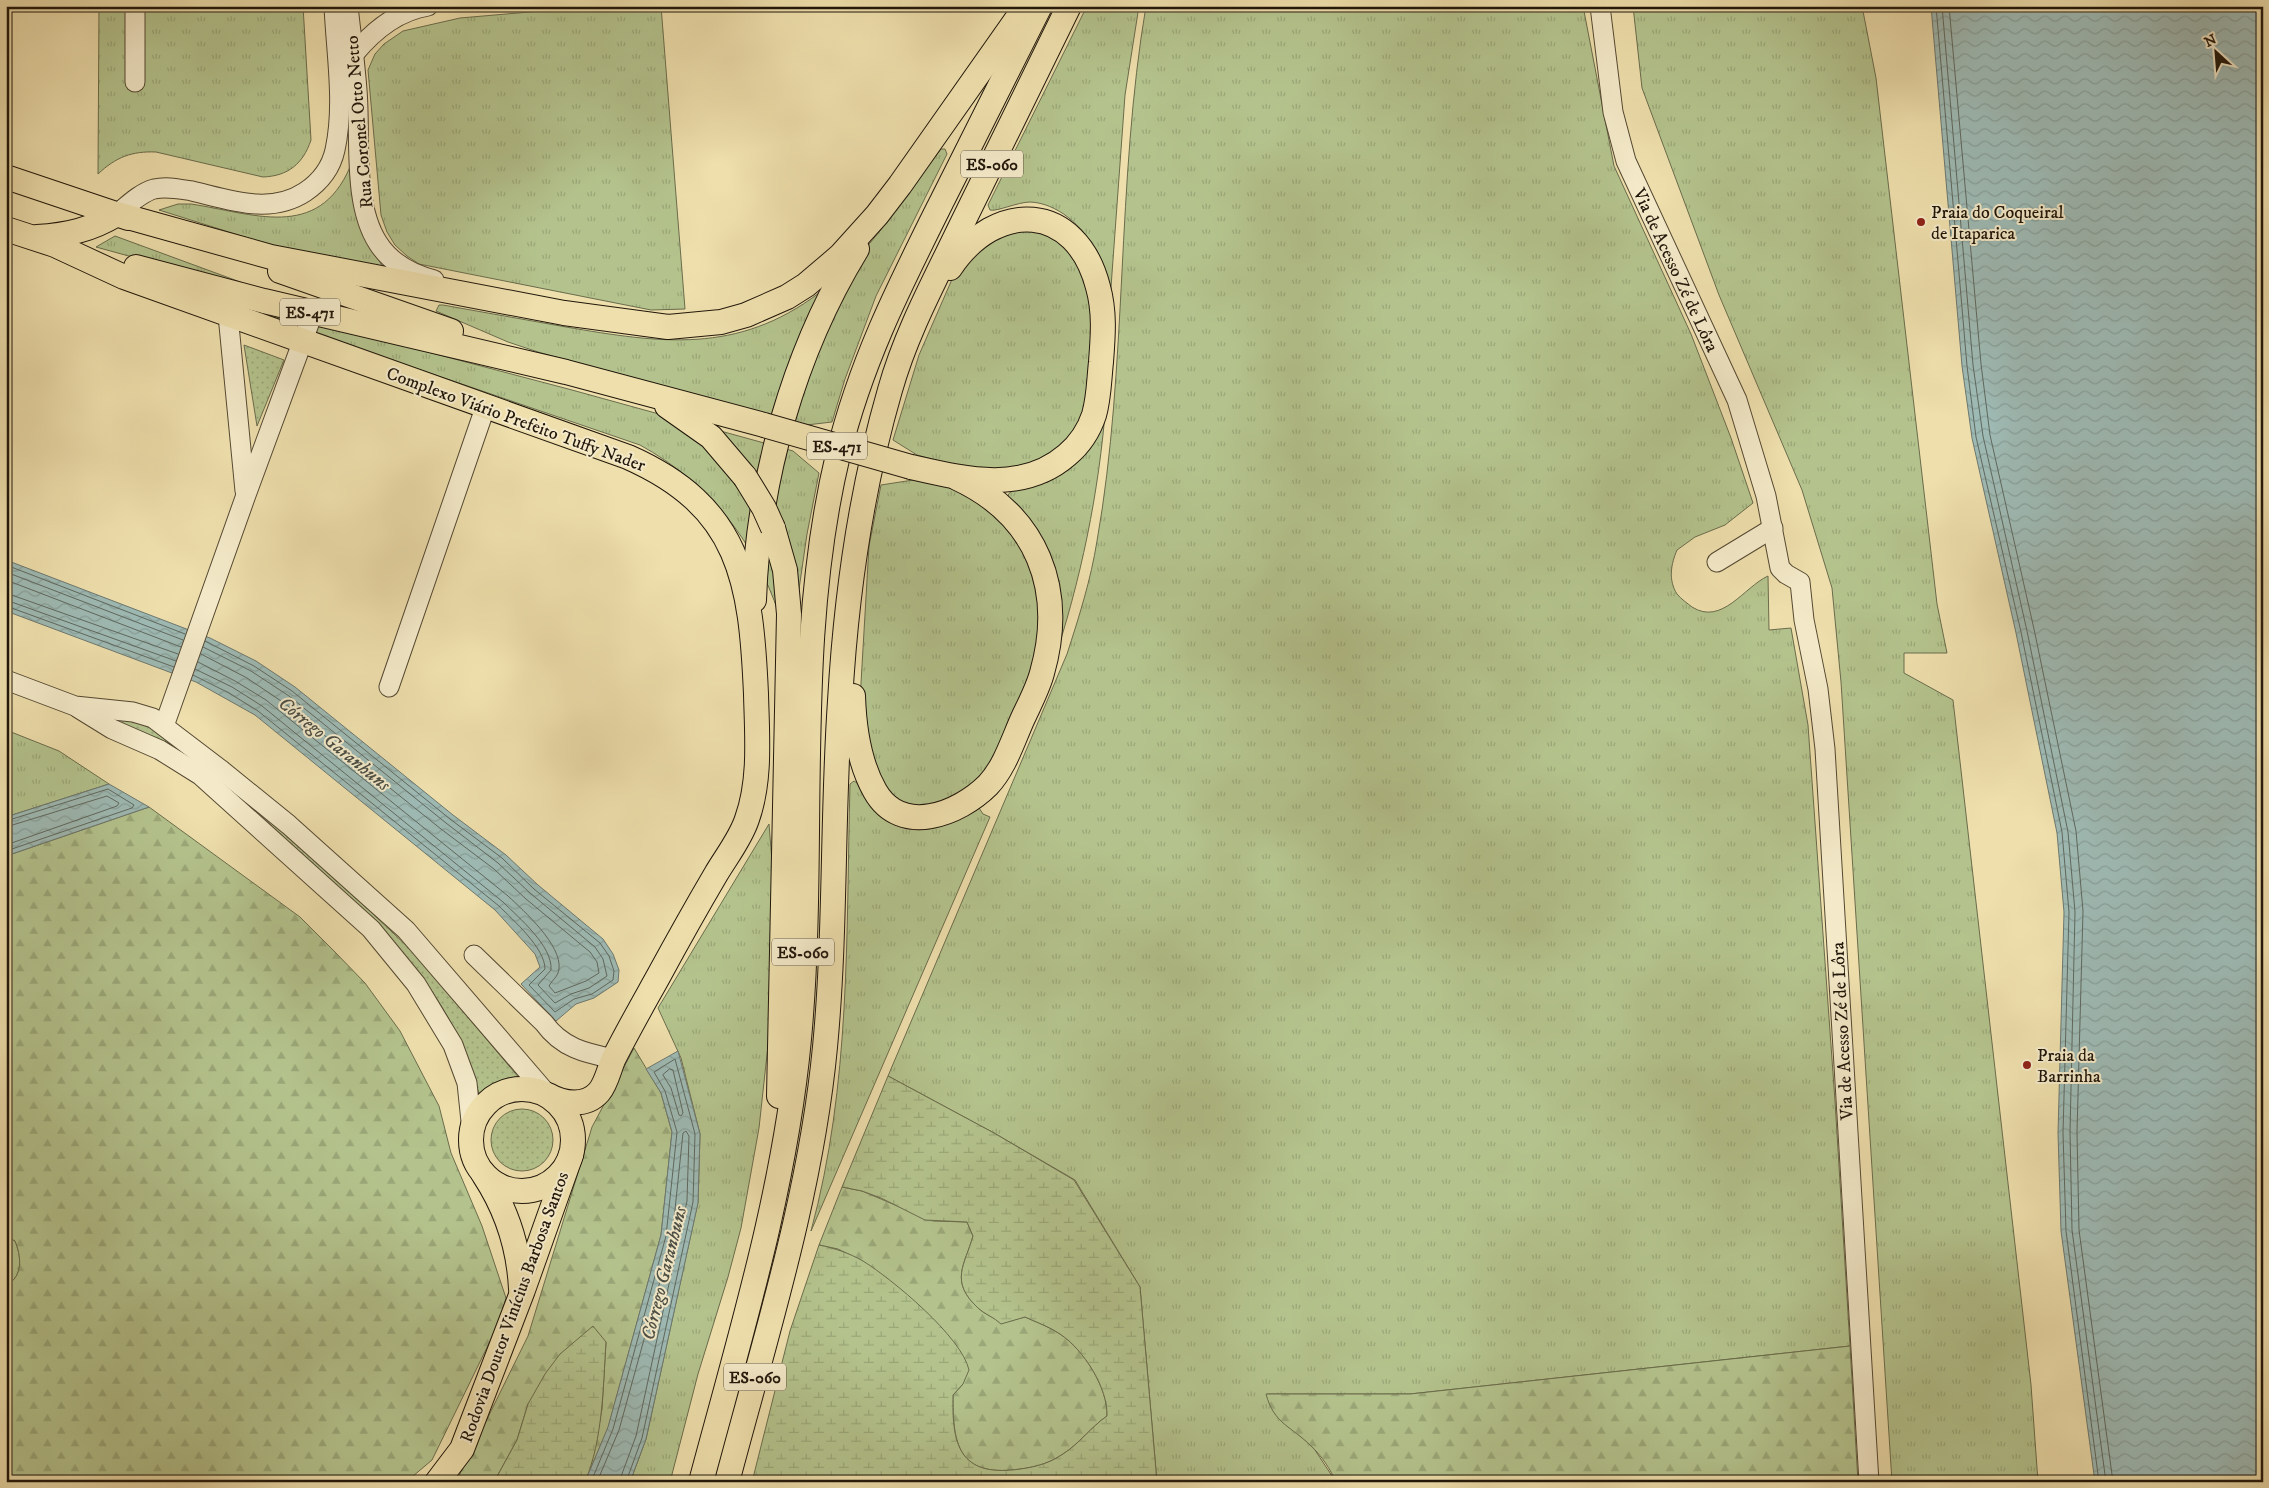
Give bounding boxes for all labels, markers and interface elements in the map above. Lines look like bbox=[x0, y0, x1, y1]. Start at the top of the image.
north arrow bbox=[2192, 28, 2242, 78]
text: N bbox=[2202, 30, 2220, 52]
street label: Rua Coronel Otto Netto bbox=[341, 34, 379, 209]
road number: ES-060 bbox=[961, 150, 1023, 178]
street label: Via de Acesso Zé de Lôra bbox=[1627, 184, 1723, 356]
place label: Praia do Coqueiral de Itaparica bbox=[1931, 202, 2064, 245]
marker: Praia do Coqueiral de Itaparica bbox=[1915, 216, 1927, 228]
road number: ES-471 bbox=[280, 298, 340, 326]
street label: Complexo Viário Prefeito Tuffy Nader bbox=[383, 363, 648, 477]
road number: ES-471 bbox=[807, 432, 867, 460]
water label: Córrego Garanhuns bbox=[273, 692, 396, 797]
road number: ES-060 bbox=[772, 939, 834, 966]
street label: Via de Acesso Zé de Lôra bbox=[1827, 941, 1859, 1121]
place label: Praia da Barrinha bbox=[2037, 1045, 2101, 1088]
marker: Praia da Barrinha bbox=[2021, 1059, 2033, 1071]
street label: Rodovia Doutor Vinícius Barbosa Santos bbox=[456, 1169, 574, 1446]
water label: Córrego Garanhuns bbox=[637, 1203, 693, 1343]
road number: ES-060 bbox=[724, 1364, 786, 1390]

